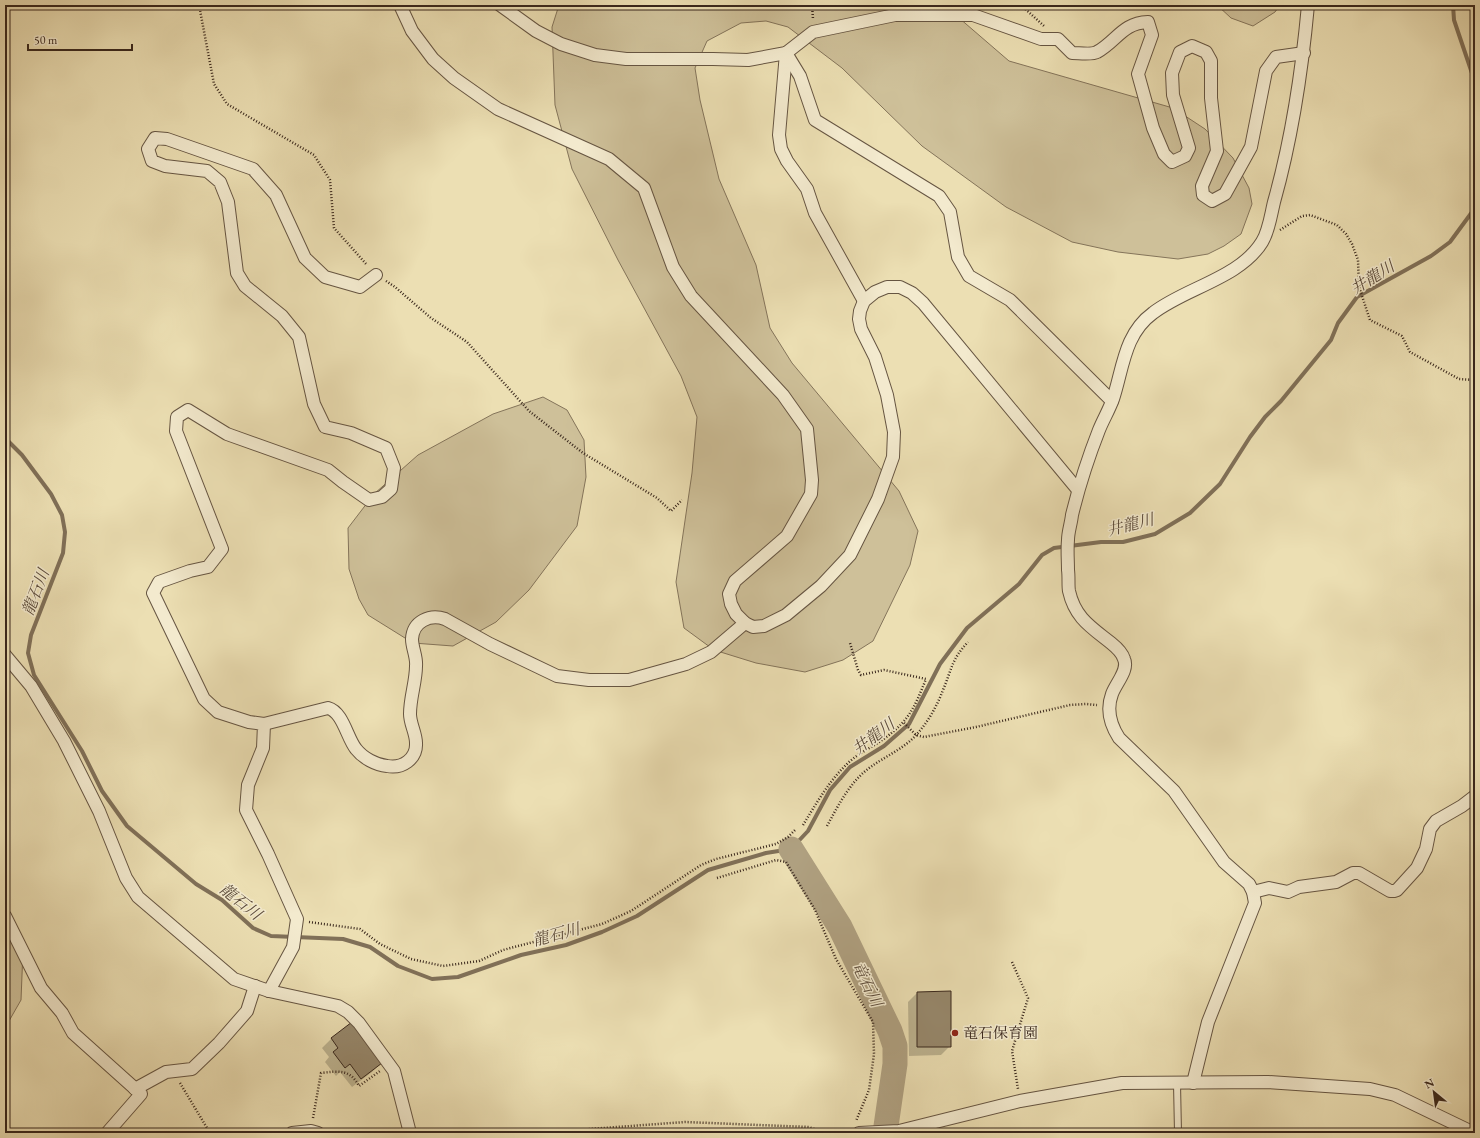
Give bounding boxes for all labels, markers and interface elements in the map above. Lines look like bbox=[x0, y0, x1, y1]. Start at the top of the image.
scale bar bbox=[28, 26, 132, 52]
text: 50 m bbox=[34, 32, 58, 48]
water label: 井龍川 bbox=[1346, 255, 1400, 299]
water label: 井龍川 bbox=[1104, 508, 1158, 540]
water label: 龍石川 bbox=[17, 564, 55, 618]
water label: 井龍川 bbox=[848, 712, 900, 759]
water label: 龍石川 bbox=[215, 878, 268, 926]
water label: 龍石川 bbox=[530, 918, 584, 951]
water label: 竜石川 bbox=[848, 958, 888, 1012]
place label: 竜石保育園 bbox=[963, 1023, 1038, 1042]
marker: 竜石保育園 bbox=[950, 1028, 960, 1038]
north arrow bbox=[1414, 1072, 1454, 1112]
text: N bbox=[1422, 1075, 1437, 1092]

